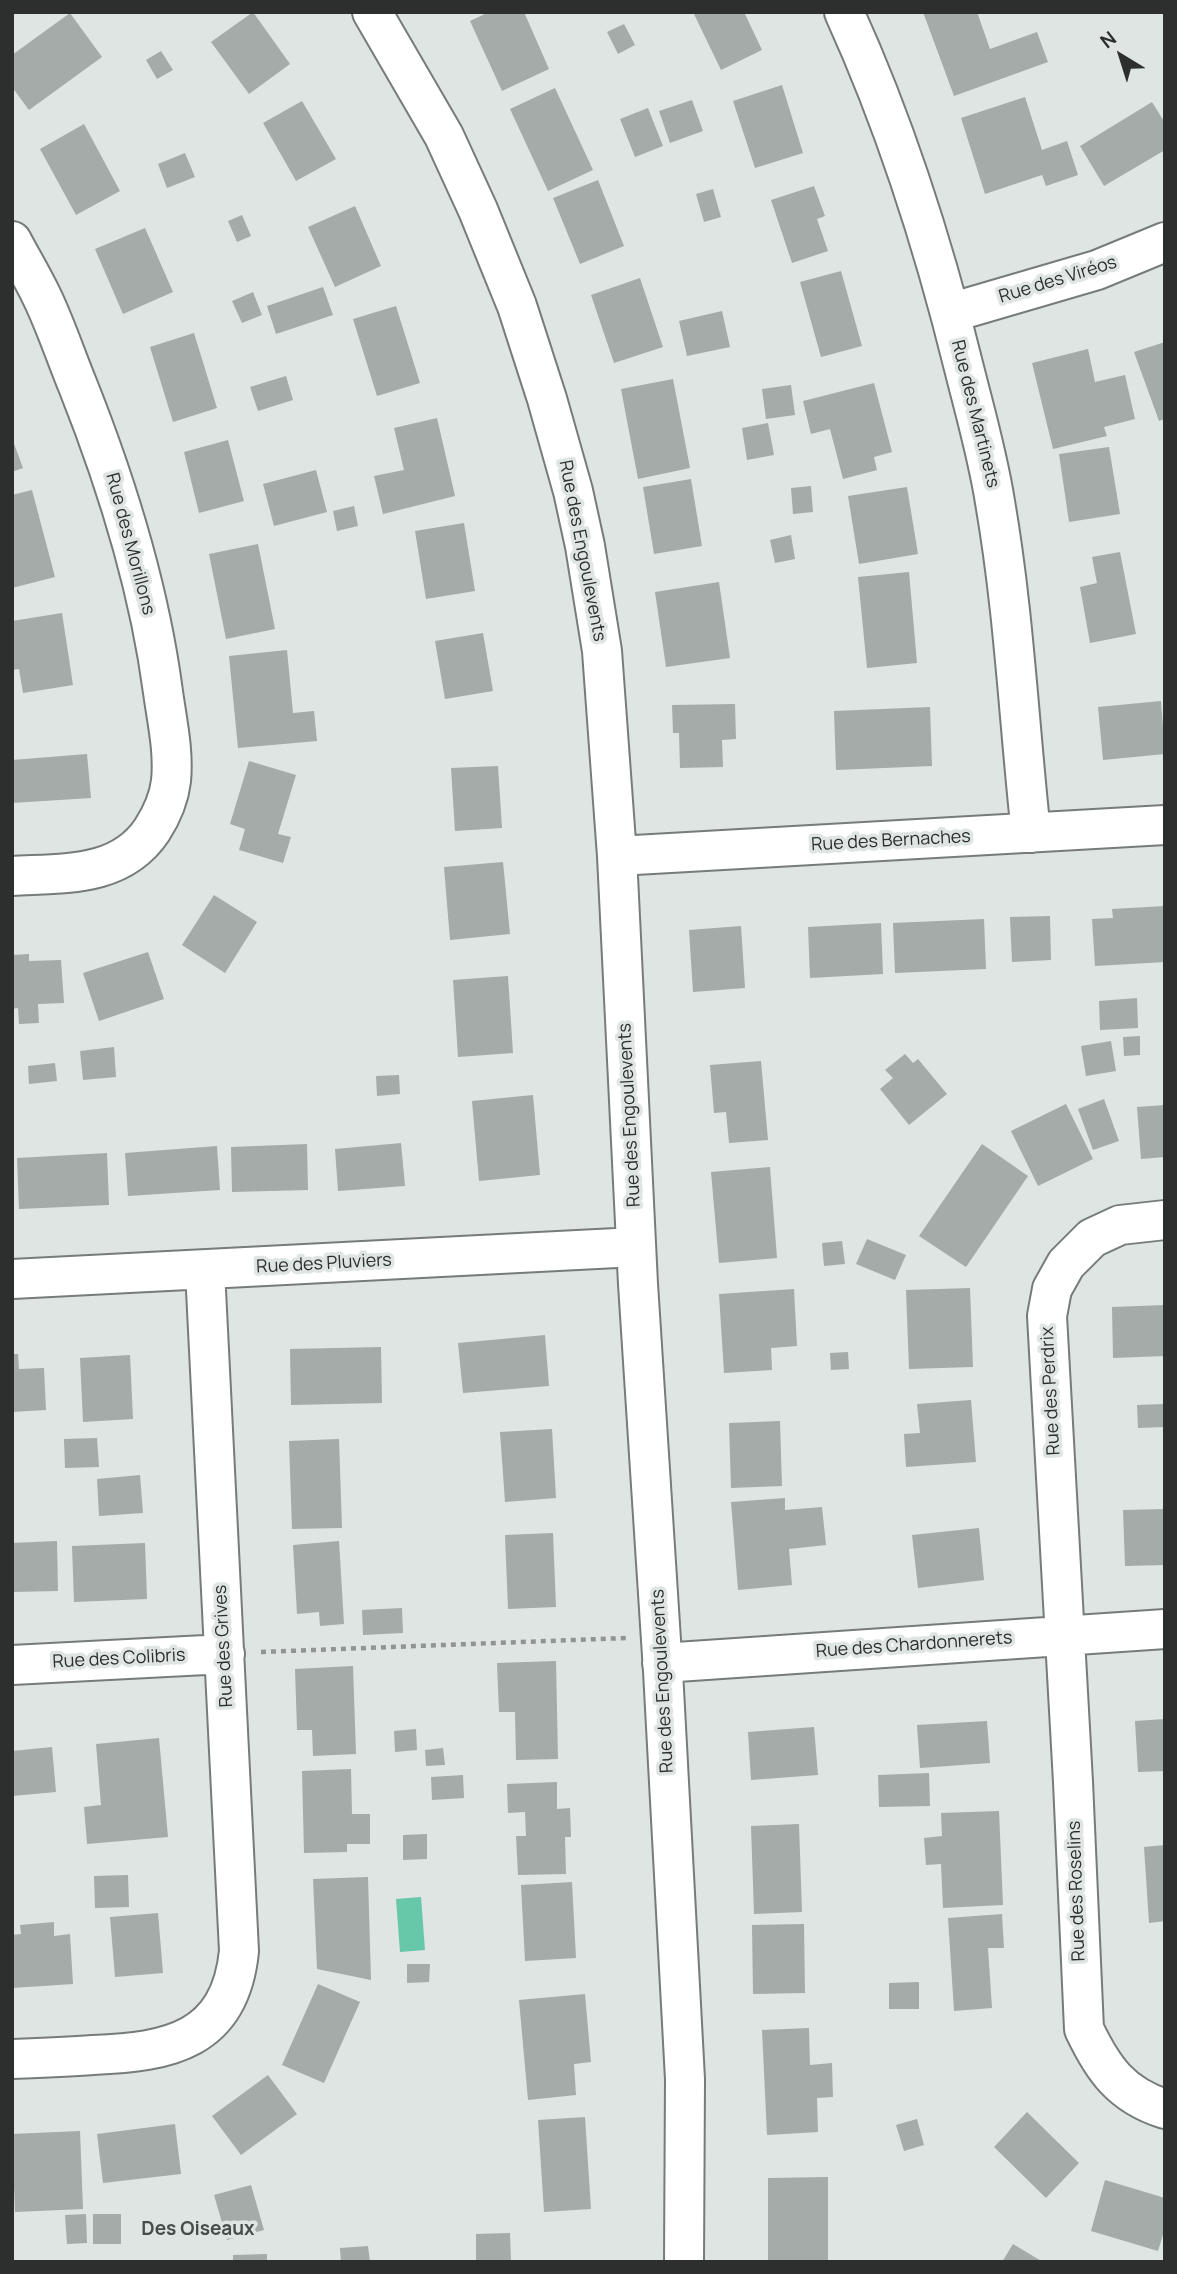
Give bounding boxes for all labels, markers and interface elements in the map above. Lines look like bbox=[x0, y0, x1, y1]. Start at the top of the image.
north arrow bbox=[1086, 21, 1156, 91]
text: N bbox=[1095, 25, 1121, 54]
street label: Rue des Viréos bbox=[996, 252, 1120, 308]
street label: Rue des Martinets bbox=[946, 338, 1004, 490]
street label: Rue des Engoulevents bbox=[554, 459, 610, 643]
street label: Rue des Morillons bbox=[101, 471, 159, 617]
street label: Rue des Bernaches bbox=[811, 826, 971, 856]
street label: Rue des Engoulevents bbox=[614, 1023, 646, 1207]
street label: Rue des Pluviers bbox=[256, 1250, 392, 1278]
street label: Rue des Perdrix bbox=[1037, 1326, 1065, 1456]
street label: Rue des Grives bbox=[210, 1584, 238, 1708]
street label: Rue des Engoulevents bbox=[647, 1589, 679, 1773]
street label: Rue des Chardonnerets bbox=[815, 1627, 1013, 1663]
street label: Rue des Colibris bbox=[52, 1645, 186, 1673]
street label: Rue des Roselins bbox=[1064, 1820, 1090, 1962]
district label: Des Oiseaux bbox=[141, 2219, 255, 2241]

